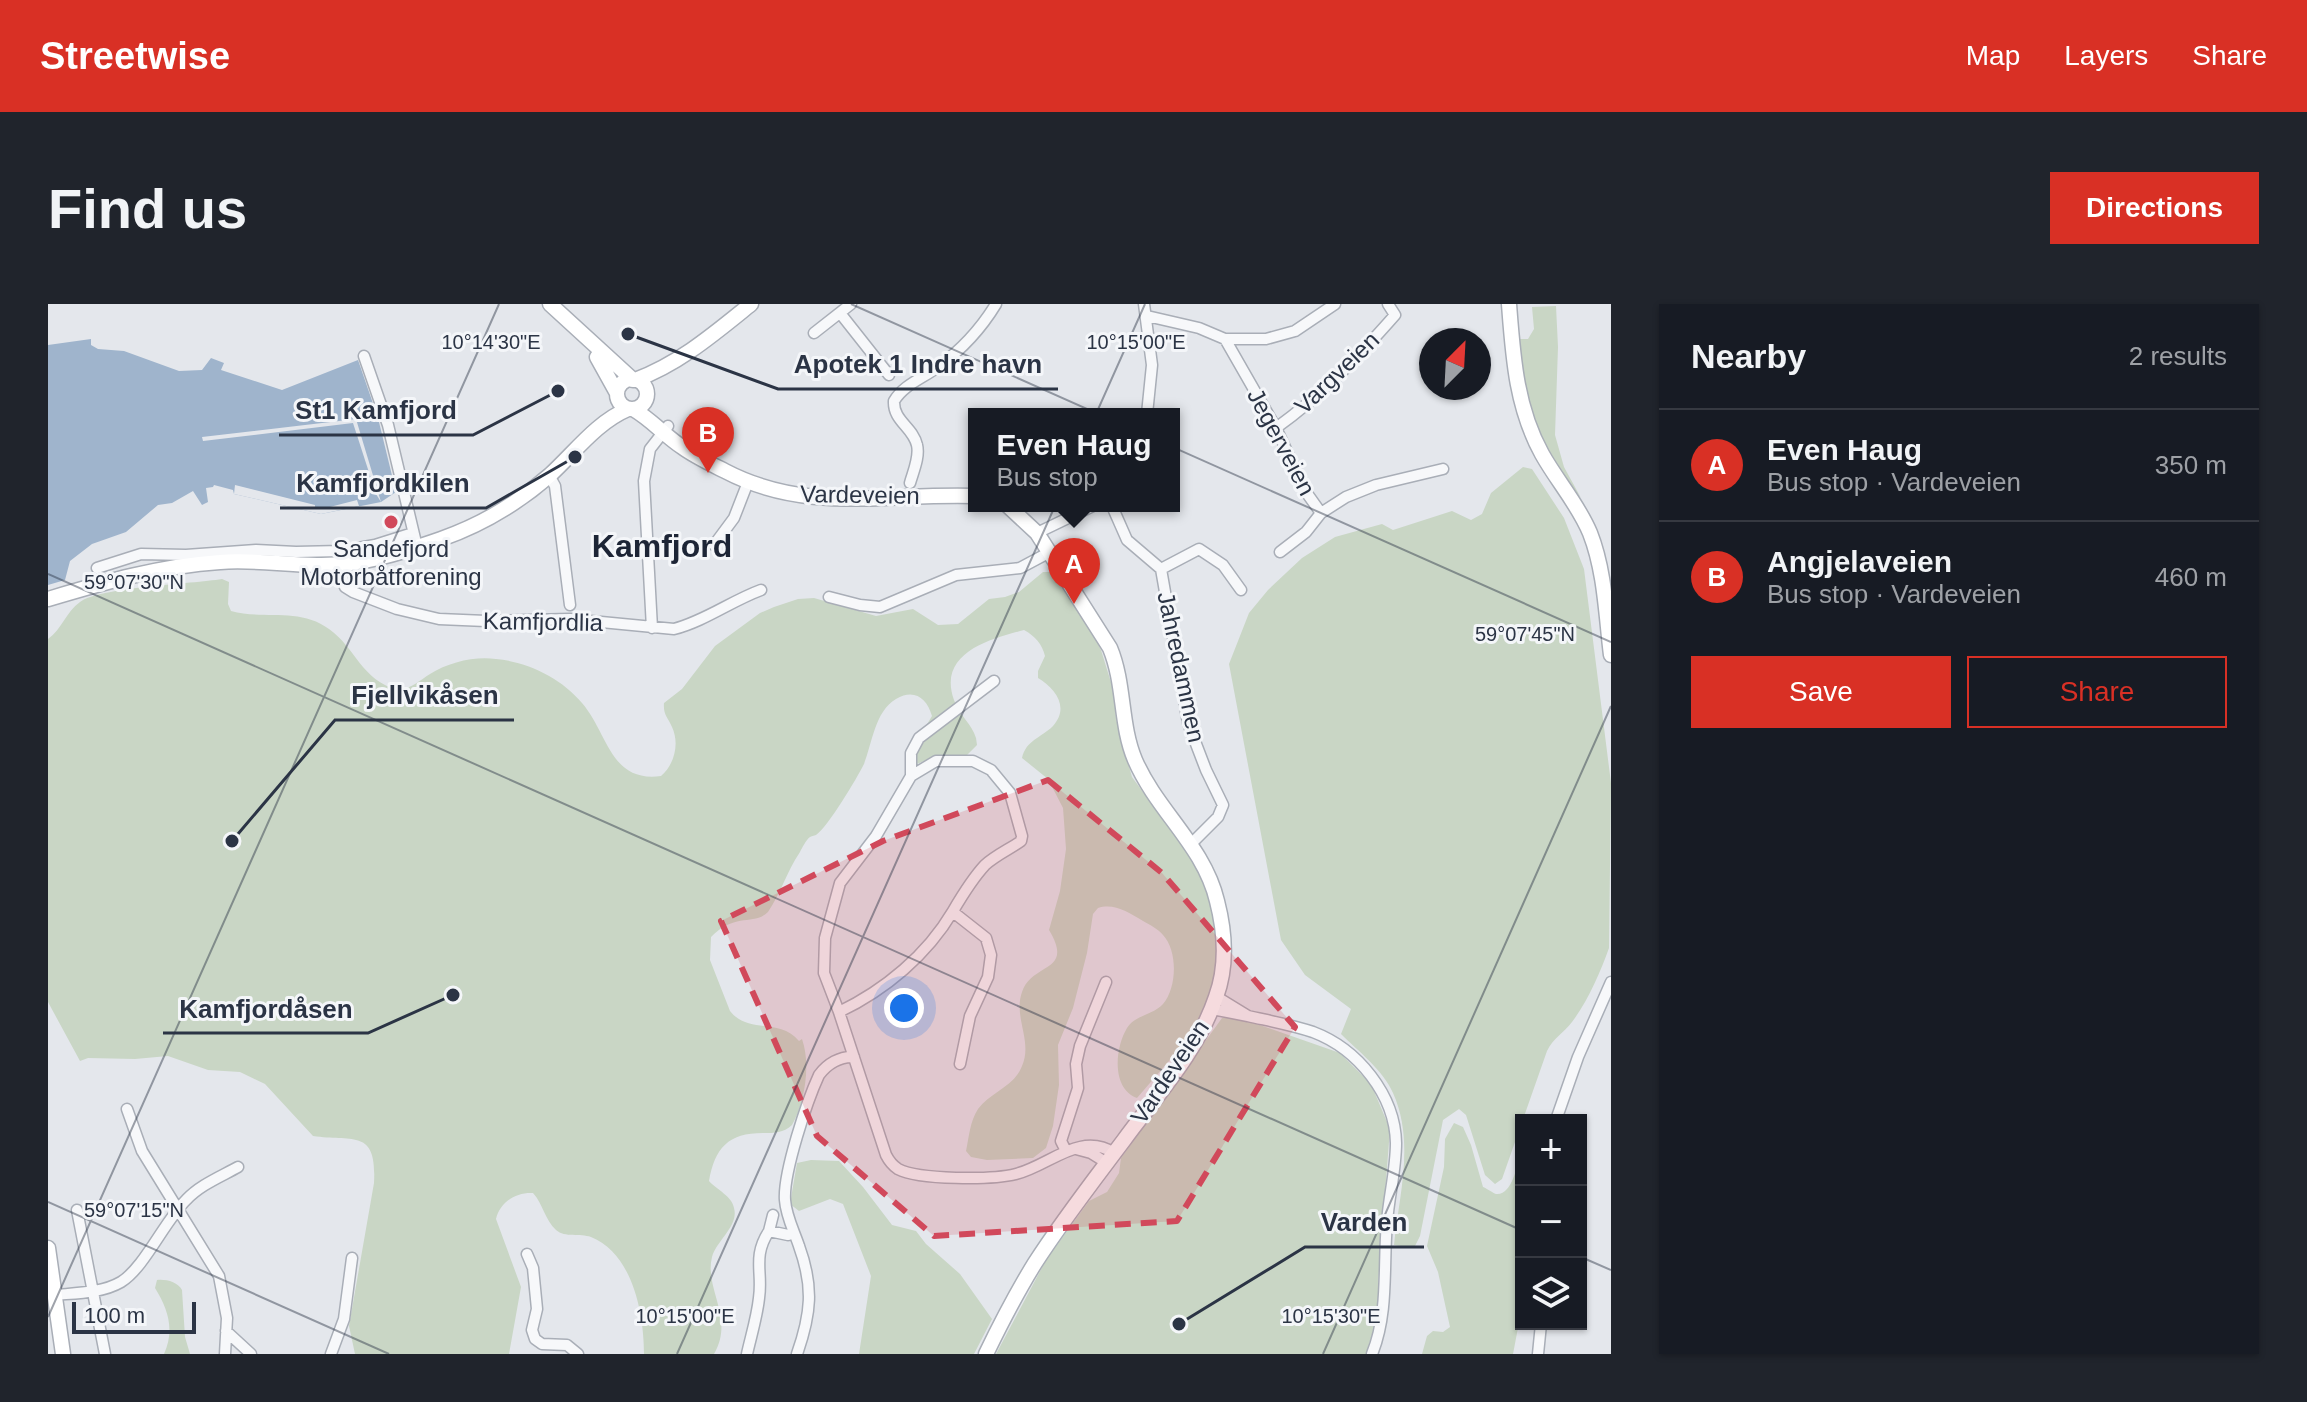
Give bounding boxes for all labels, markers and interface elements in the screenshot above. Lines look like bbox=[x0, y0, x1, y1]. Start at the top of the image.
text: Streetwise bbox=[40, 35, 230, 77]
text: Map bbox=[1966, 40, 2020, 71]
text: Layers bbox=[2064, 40, 2148, 71]
text: Share bbox=[2192, 40, 2267, 71]
button: Directions bbox=[2050, 172, 2259, 244]
text: Find us bbox=[48, 177, 247, 240]
street label: Vargveien bbox=[1289, 326, 1384, 419]
north arrow bbox=[1419, 328, 1491, 400]
text: 10°14'30"E bbox=[442, 331, 541, 353]
text: 10°15'00"E bbox=[1087, 331, 1186, 353]
text: Nearby bbox=[1691, 337, 1806, 375]
callout: Apotek 1 Indre havn bbox=[778, 339, 1058, 389]
text: 2 results bbox=[2129, 341, 2227, 371]
text: Apotek 1 Indre havn bbox=[794, 349, 1042, 379]
street label: Jegerveien bbox=[1242, 384, 1321, 500]
callout: St1 Kamfjord bbox=[279, 385, 473, 435]
text: St1 Kamfjord bbox=[295, 395, 457, 425]
pin: B bbox=[682, 407, 734, 473]
popup bbox=[968, 408, 1180, 512]
text: Even Haug bbox=[996, 428, 1152, 461]
text: Even Haug bbox=[1767, 433, 1922, 466]
text: A bbox=[1708, 450, 1726, 480]
text: 350 m bbox=[2155, 450, 2227, 480]
callout: Kamfjordkilen bbox=[280, 458, 486, 508]
text: Bus stop bbox=[996, 462, 1098, 492]
text: Bus stop · Vardeveien bbox=[1767, 467, 2021, 497]
text: Kamfjordkilen bbox=[296, 468, 470, 498]
street label: Vardeveien bbox=[800, 480, 920, 509]
marker: Sandefjord Motorbåtforening bbox=[382, 513, 400, 531]
district label: Kamfjord bbox=[592, 528, 732, 564]
place label: Sandefjord Motorbåtforening bbox=[300, 535, 482, 590]
pin: A bbox=[1048, 538, 1100, 604]
text: Angjelaveien bbox=[1767, 545, 1952, 578]
text: B bbox=[1708, 562, 1726, 592]
text: 460 m bbox=[2155, 562, 2227, 592]
text: 59°07'30"N bbox=[84, 571, 184, 593]
text: Bus stop · Vardeveien bbox=[1767, 579, 2021, 609]
street label: Jahredammen bbox=[1152, 589, 1211, 745]
street label: Kamfjordlia bbox=[483, 607, 604, 636]
text: 59°07'45"N bbox=[1475, 623, 1575, 645]
button: Save bbox=[1691, 656, 1951, 728]
button: Share bbox=[1967, 656, 2227, 728]
callout: Fjellvikåsen bbox=[335, 670, 514, 720]
text: Fjellvikåsen bbox=[351, 680, 499, 710]
callout: Kamfjordåsen bbox=[163, 983, 368, 1033]
your location bbox=[884, 988, 924, 1028]
text: Kamfjordåsen bbox=[179, 994, 353, 1024]
street label: Vardeveien bbox=[1125, 1015, 1214, 1129]
map controls bbox=[1515, 1114, 1587, 1330]
button: + bbox=[1515, 1114, 1587, 1186]
button: − bbox=[1515, 1186, 1587, 1258]
callout: Varden bbox=[1305, 1197, 1424, 1247]
text: 59°07'15"N bbox=[84, 1199, 184, 1221]
text: Varden bbox=[1321, 1207, 1407, 1237]
button: layers bbox=[1515, 1258, 1587, 1330]
scale bar bbox=[72, 1298, 196, 1334]
text: 100 m bbox=[84, 1303, 145, 1328]
text: 10°15'00"E bbox=[636, 1305, 735, 1327]
text: 10°15'30"E bbox=[1282, 1305, 1381, 1327]

